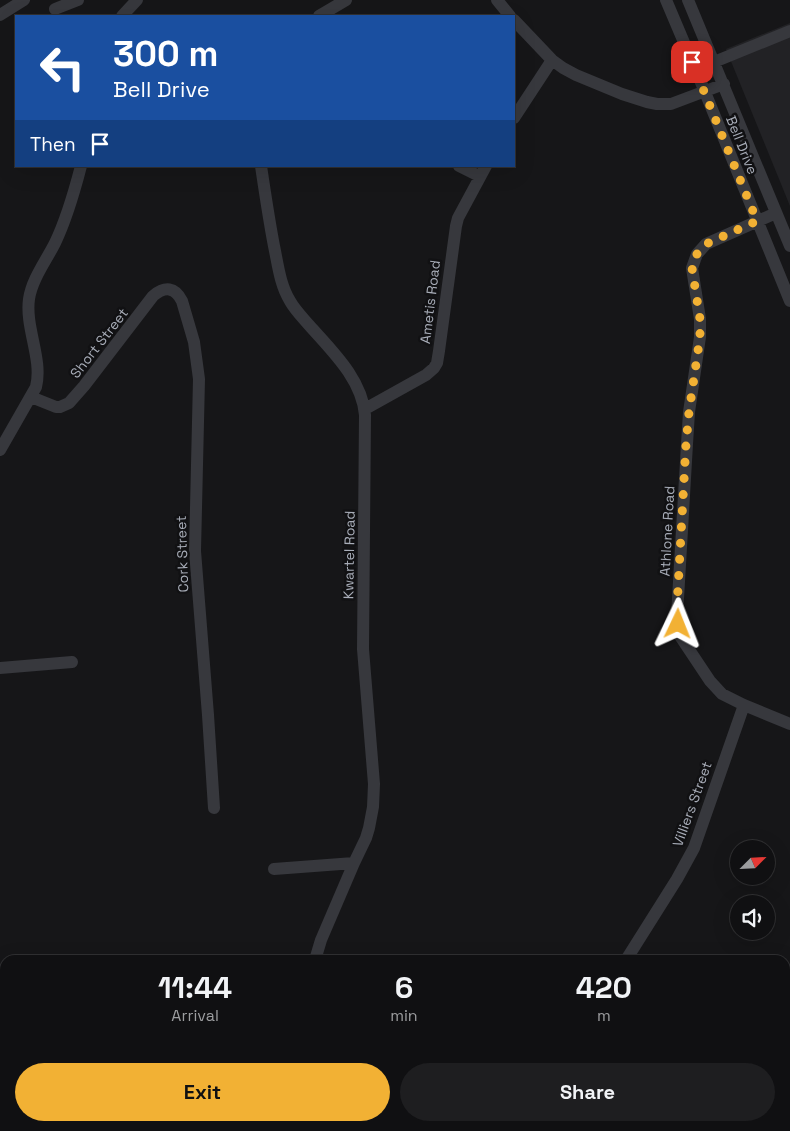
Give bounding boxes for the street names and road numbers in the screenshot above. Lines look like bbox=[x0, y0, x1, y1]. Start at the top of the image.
street label: Bell Drive bbox=[722, 113, 762, 177]
street label: Ametis Road bbox=[416, 259, 444, 345]
street label: Short Street bbox=[66, 304, 132, 382]
street label: Athlone Road bbox=[656, 485, 678, 577]
street label: Kwartel Road bbox=[339, 511, 359, 599]
street label: Cork Street bbox=[172, 515, 192, 593]
street label: Villiers Street bbox=[668, 759, 716, 849]

